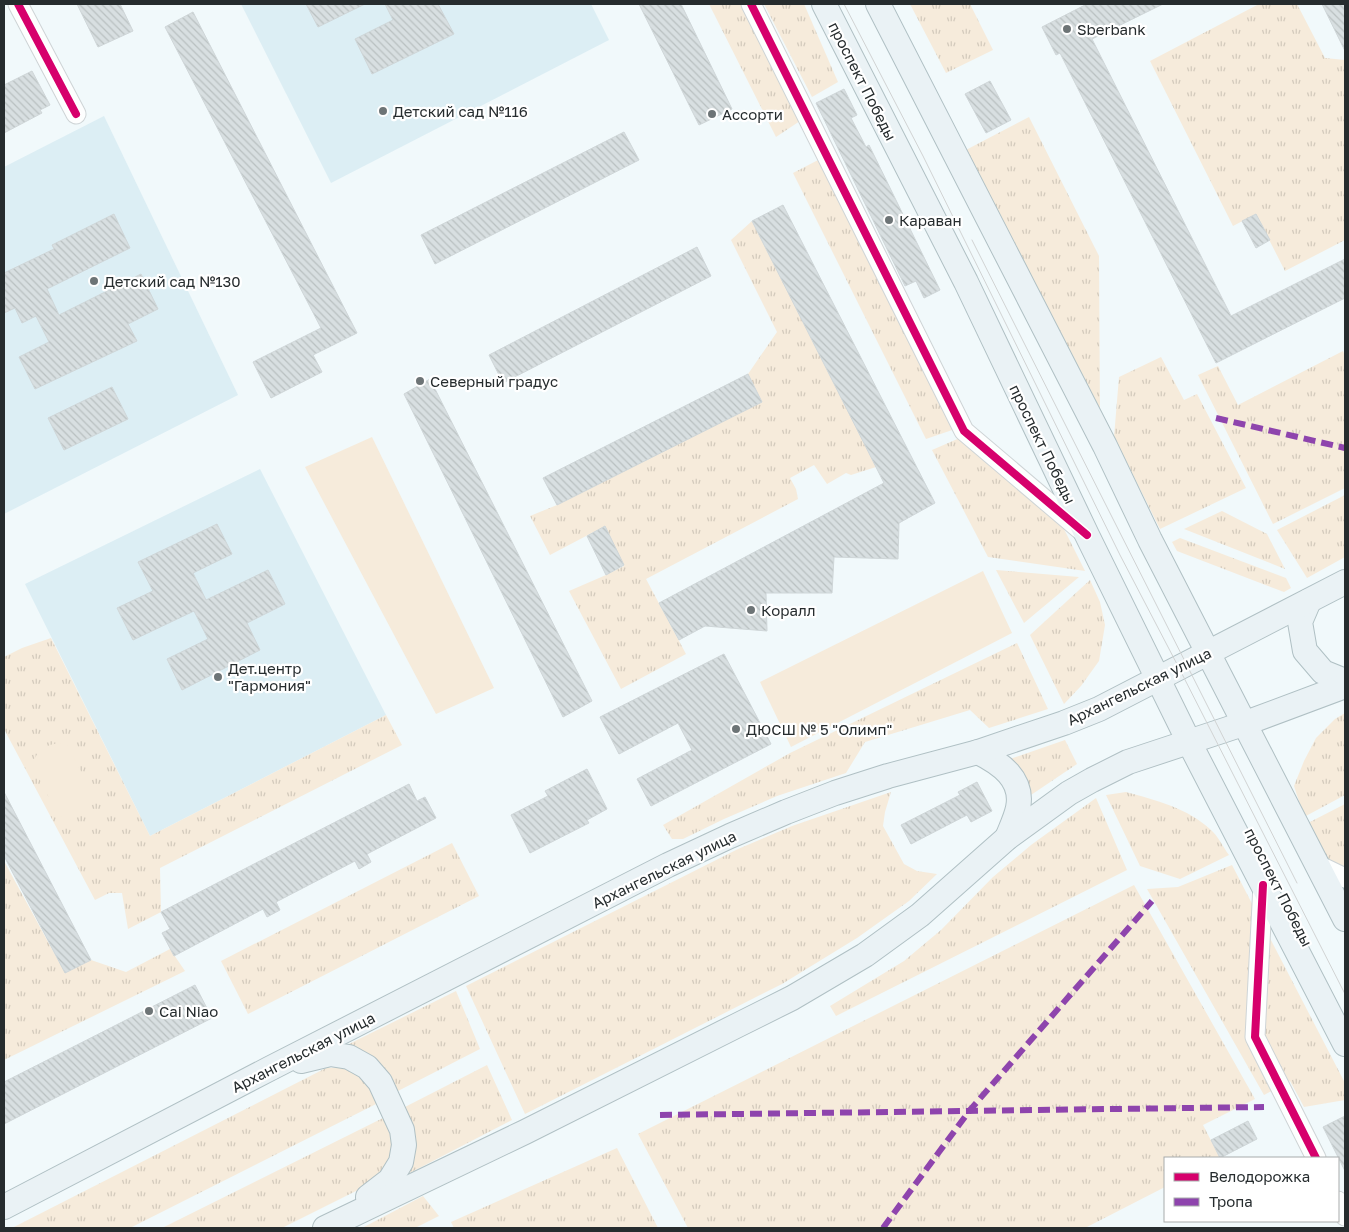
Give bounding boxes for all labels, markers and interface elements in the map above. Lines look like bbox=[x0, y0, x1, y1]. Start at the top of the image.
street label: проспект Победы bbox=[825, 19, 901, 143]
place label: Sberbank bbox=[1077, 20, 1146, 38]
marker: Sberbank bbox=[1061, 23, 1073, 35]
place label: Детский сад №116 bbox=[393, 102, 528, 120]
marker: Детский сад №116 bbox=[377, 105, 389, 117]
place label: Ассорти bbox=[722, 105, 783, 123]
marker: Ассорти bbox=[706, 108, 718, 120]
place label: Караван bbox=[899, 211, 962, 229]
marker: Караван bbox=[883, 214, 895, 226]
place label: Детский сад №130 bbox=[104, 272, 241, 290]
marker: Детский сад №130 bbox=[88, 275, 100, 287]
place label: Северный градус bbox=[430, 372, 558, 390]
marker: Северный градус bbox=[414, 375, 426, 387]
street label: проспект Победы bbox=[1006, 381, 1080, 507]
place label: Коралл bbox=[761, 601, 815, 619]
marker: Коралл bbox=[745, 604, 757, 616]
street label: Архангельская улица bbox=[1064, 643, 1214, 729]
place label: Дет.центр "Гармония" bbox=[228, 659, 311, 694]
marker: Дет.центр "Гармония" bbox=[212, 671, 224, 683]
place label: ДЮСШ № 5 "Олимп" bbox=[746, 720, 892, 738]
marker: ДЮСШ № 5 "Олимп" bbox=[730, 723, 742, 735]
street label: проспект Победы bbox=[1241, 825, 1317, 949]
street label: Архангельская улица bbox=[589, 826, 739, 912]
place label: Cai Niao bbox=[159, 1002, 218, 1020]
marker: Cai Niao bbox=[143, 1005, 155, 1017]
street label: Архангельская улица bbox=[228, 1008, 378, 1096]
legend bbox=[1164, 1157, 1339, 1222]
text: Велодорожка bbox=[1209, 1167, 1310, 1185]
text: Тропа bbox=[1209, 1192, 1253, 1210]

